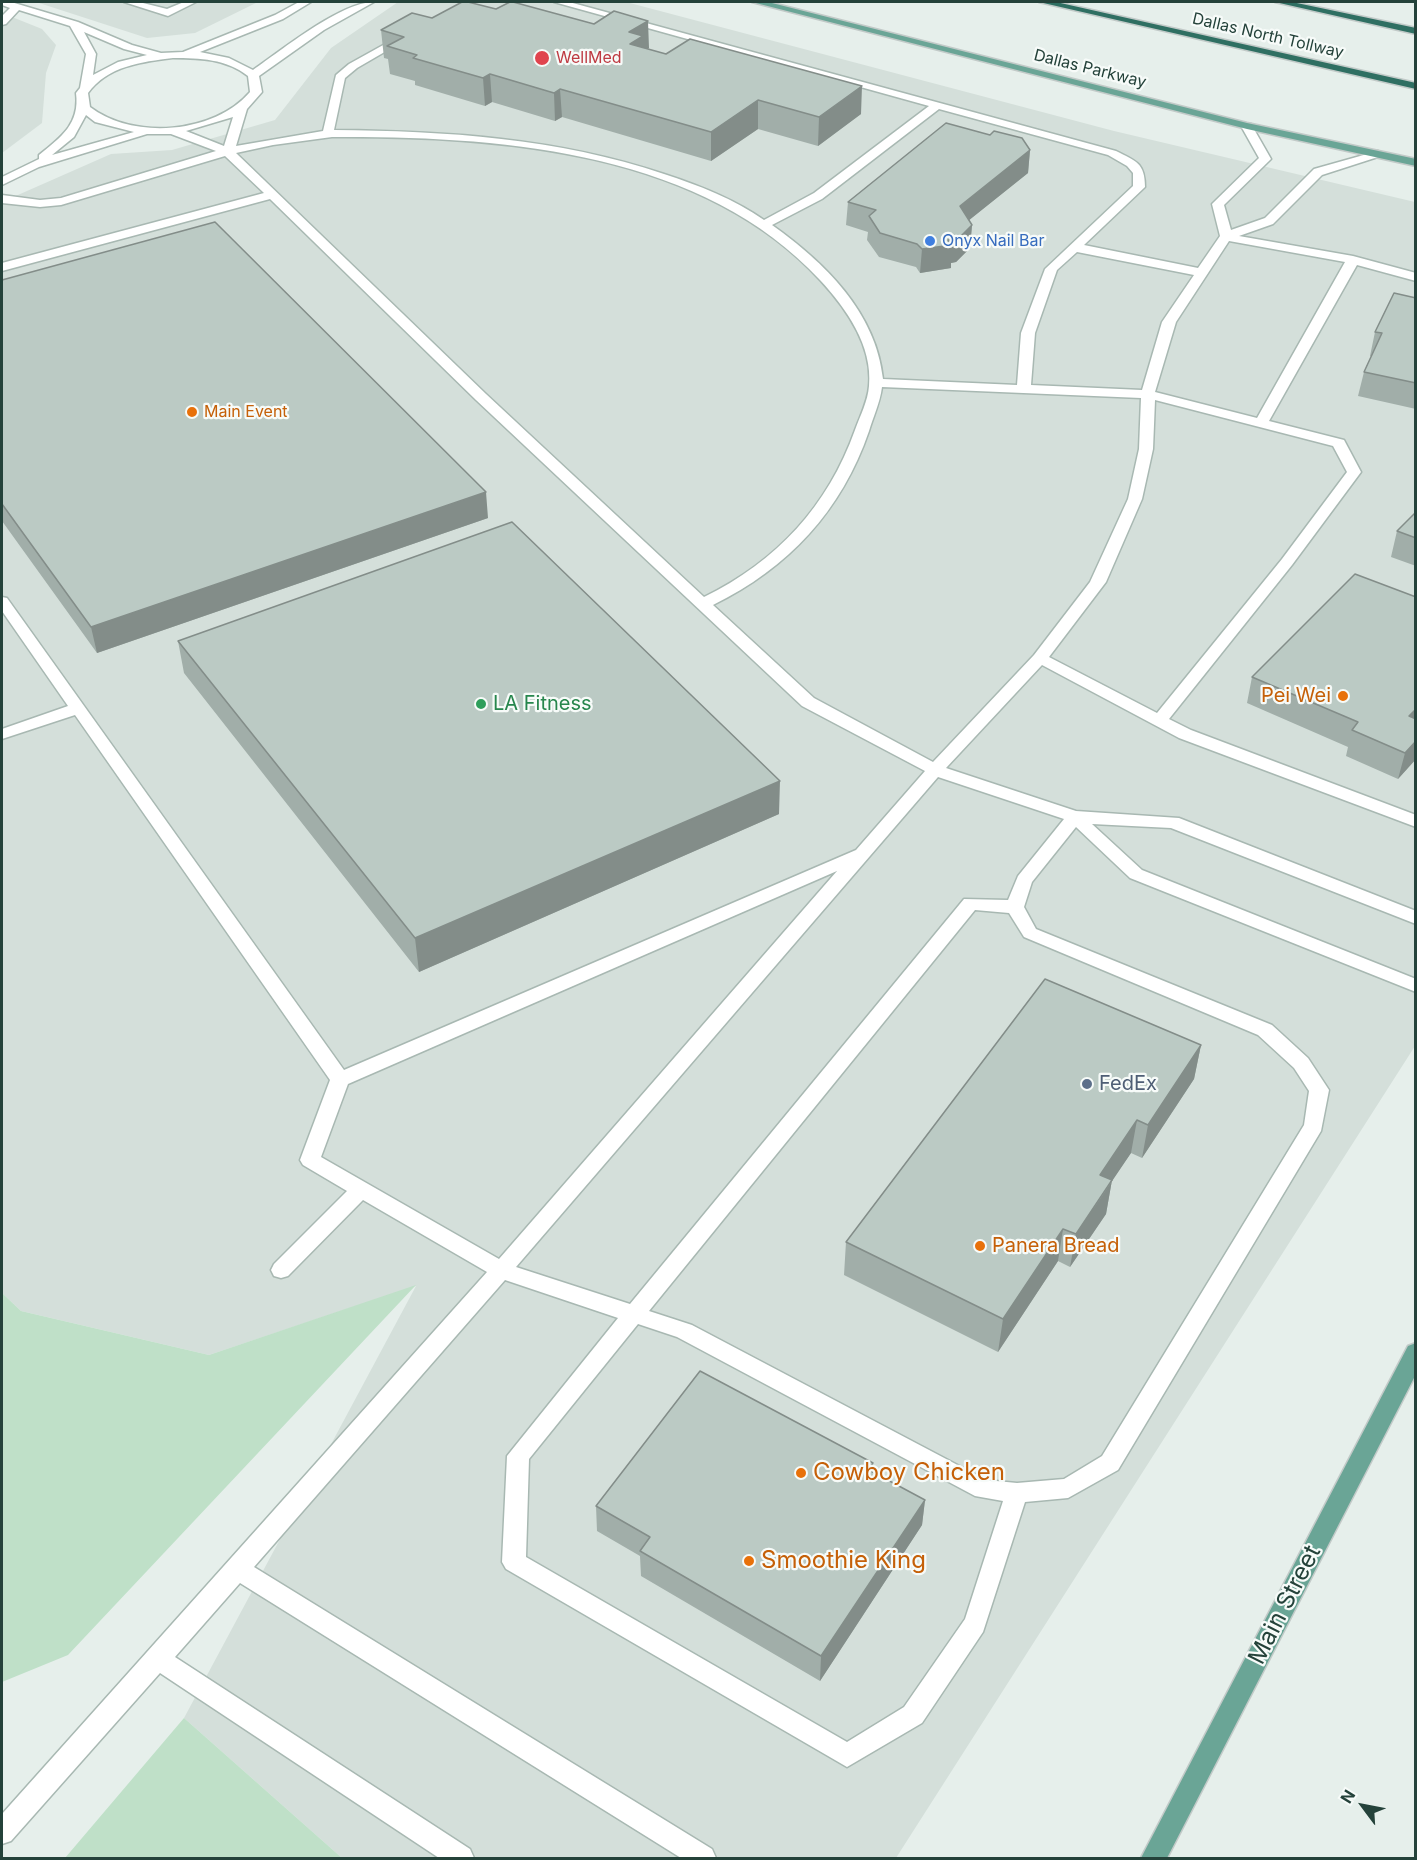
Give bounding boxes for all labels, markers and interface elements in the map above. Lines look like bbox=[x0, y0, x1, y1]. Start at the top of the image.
street label: Dallas North Tollway bbox=[1191, 9, 1345, 63]
street label: Dallas Parkway bbox=[1032, 46, 1148, 92]
place label: WellMed bbox=[556, 48, 622, 68]
marker: WellMed bbox=[533, 49, 551, 67]
place label: Onyx Nail Bar bbox=[942, 231, 1044, 251]
marker: Onyx Nail Bar bbox=[923, 234, 937, 248]
place label: Main Event bbox=[204, 402, 288, 422]
marker: Main Event bbox=[185, 405, 199, 419]
place label: Pei Wei bbox=[1261, 684, 1331, 708]
marker: Pei Wei bbox=[1336, 689, 1350, 703]
place label: LA Fitness bbox=[493, 692, 592, 716]
marker: LA Fitness bbox=[474, 697, 488, 711]
place label: FedEx bbox=[1099, 1072, 1157, 1096]
marker: FedEx bbox=[1080, 1077, 1094, 1091]
place label: Panera Bread bbox=[992, 1234, 1119, 1258]
marker: Panera Bread bbox=[973, 1239, 987, 1253]
place label: Cowboy Chicken bbox=[813, 1459, 1005, 1487]
marker: Cowboy Chicken bbox=[794, 1466, 808, 1480]
street label: Main Street bbox=[1243, 1541, 1327, 1669]
place label: Smoothie King bbox=[761, 1547, 926, 1575]
marker: Smoothie King bbox=[742, 1554, 756, 1568]
north arrow bbox=[1333, 1776, 1393, 1836]
text: N bbox=[1336, 1786, 1359, 1807]

